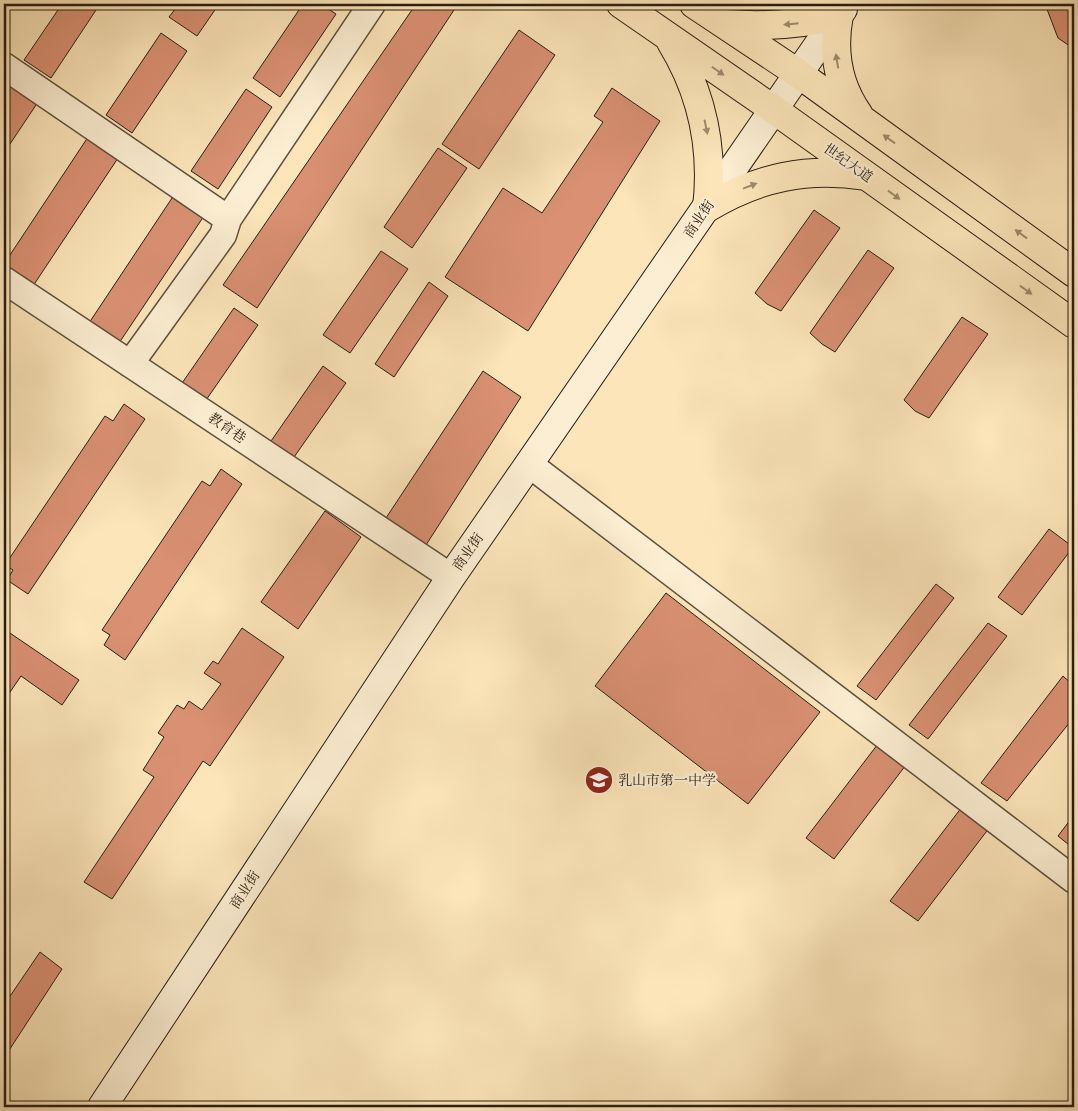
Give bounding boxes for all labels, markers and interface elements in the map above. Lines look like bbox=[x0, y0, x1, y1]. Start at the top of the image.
one-way arrow bbox=[783, 21, 799, 29]
one-way arrow bbox=[833, 53, 841, 69]
one-way arrow bbox=[712, 66, 725, 76]
one-way arrow bbox=[702, 120, 710, 135]
one-way arrow bbox=[882, 134, 896, 144]
street label: 世纪大道 bbox=[820, 139, 876, 187]
one-way arrow bbox=[743, 181, 757, 189]
one-way arrow bbox=[887, 190, 901, 200]
street label: 商业街 bbox=[679, 196, 719, 242]
one-way arrow bbox=[1014, 229, 1027, 239]
one-way arrow bbox=[1019, 284, 1032, 295]
street label: 教育巷 bbox=[204, 408, 250, 448]
street label: 商业街 bbox=[448, 529, 488, 575]
school or university icon: 乳山市第一中学 bbox=[584, 765, 614, 795]
place label: 乳山市第一中学 bbox=[618, 771, 716, 790]
street label: 商业街 bbox=[226, 867, 264, 913]

